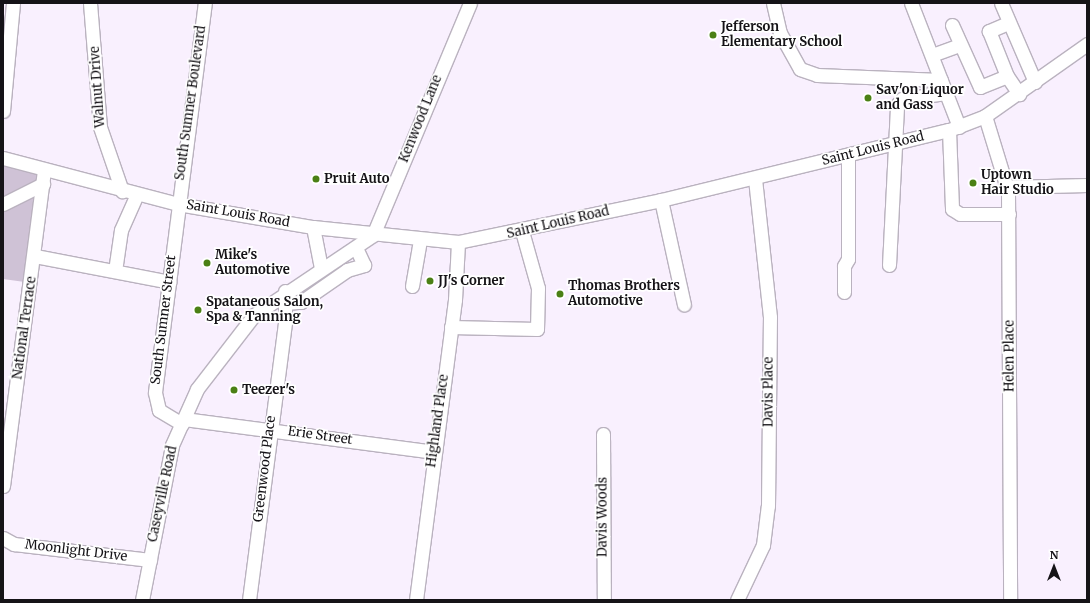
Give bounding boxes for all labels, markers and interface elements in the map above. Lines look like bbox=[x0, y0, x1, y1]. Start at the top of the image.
place label: Jefferson Elementary School bbox=[721, 20, 842, 51]
street label: South Sumner Boulevard bbox=[172, 25, 210, 181]
marker: Jefferson Elementary School bbox=[708, 30, 718, 40]
street label: Walnut Drive bbox=[87, 46, 109, 128]
street label: Kenwood Lane bbox=[396, 73, 446, 165]
place label: Sav'on Liquor and Gass bbox=[876, 83, 964, 114]
marker: Sav'on Liquor and Gass bbox=[863, 93, 873, 103]
street label: Saint Louis Road bbox=[820, 129, 926, 169]
place label: Uptown Hair Studio bbox=[981, 168, 1054, 199]
place label: Pruit Auto bbox=[324, 171, 389, 187]
marker: Pruit Auto bbox=[311, 174, 321, 184]
marker: Uptown Hair Studio bbox=[968, 178, 978, 188]
street label: Saint Louis Road bbox=[185, 197, 291, 231]
street label: Saint Louis Road bbox=[505, 204, 611, 242]
place label: Mike's Automotive bbox=[215, 248, 290, 279]
street label: South Sumner Street bbox=[148, 254, 180, 386]
marker: Mike's Automotive bbox=[202, 258, 212, 268]
place label: JJ's Corner bbox=[438, 273, 505, 289]
street label: National Terrace bbox=[10, 276, 40, 380]
marker: JJ's Corner bbox=[425, 276, 435, 286]
place label: Thomas Brothers Automotive bbox=[568, 279, 680, 310]
marker: Thomas Brothers Automotive bbox=[555, 289, 565, 299]
place label: Spataneous Salon, Spa & Tanning bbox=[206, 295, 323, 326]
marker: Spataneous Salon, Spa & Tanning bbox=[193, 305, 203, 315]
street label: Helen Place bbox=[1002, 320, 1018, 392]
street label: Davis Place bbox=[761, 357, 777, 427]
street label: Highland Place bbox=[424, 374, 452, 468]
place label: Teezer's bbox=[242, 382, 295, 398]
marker: Teezer's bbox=[229, 385, 239, 395]
street label: Greenwood Place bbox=[251, 415, 279, 523]
street label: Erie Street bbox=[287, 424, 353, 448]
street label: Caseyville Road bbox=[145, 444, 181, 544]
street label: Davis Woods bbox=[595, 477, 611, 557]
street label: Moonlight Drive bbox=[24, 537, 128, 565]
north arrow bbox=[1034, 547, 1074, 587]
text: N bbox=[1050, 548, 1058, 562]

